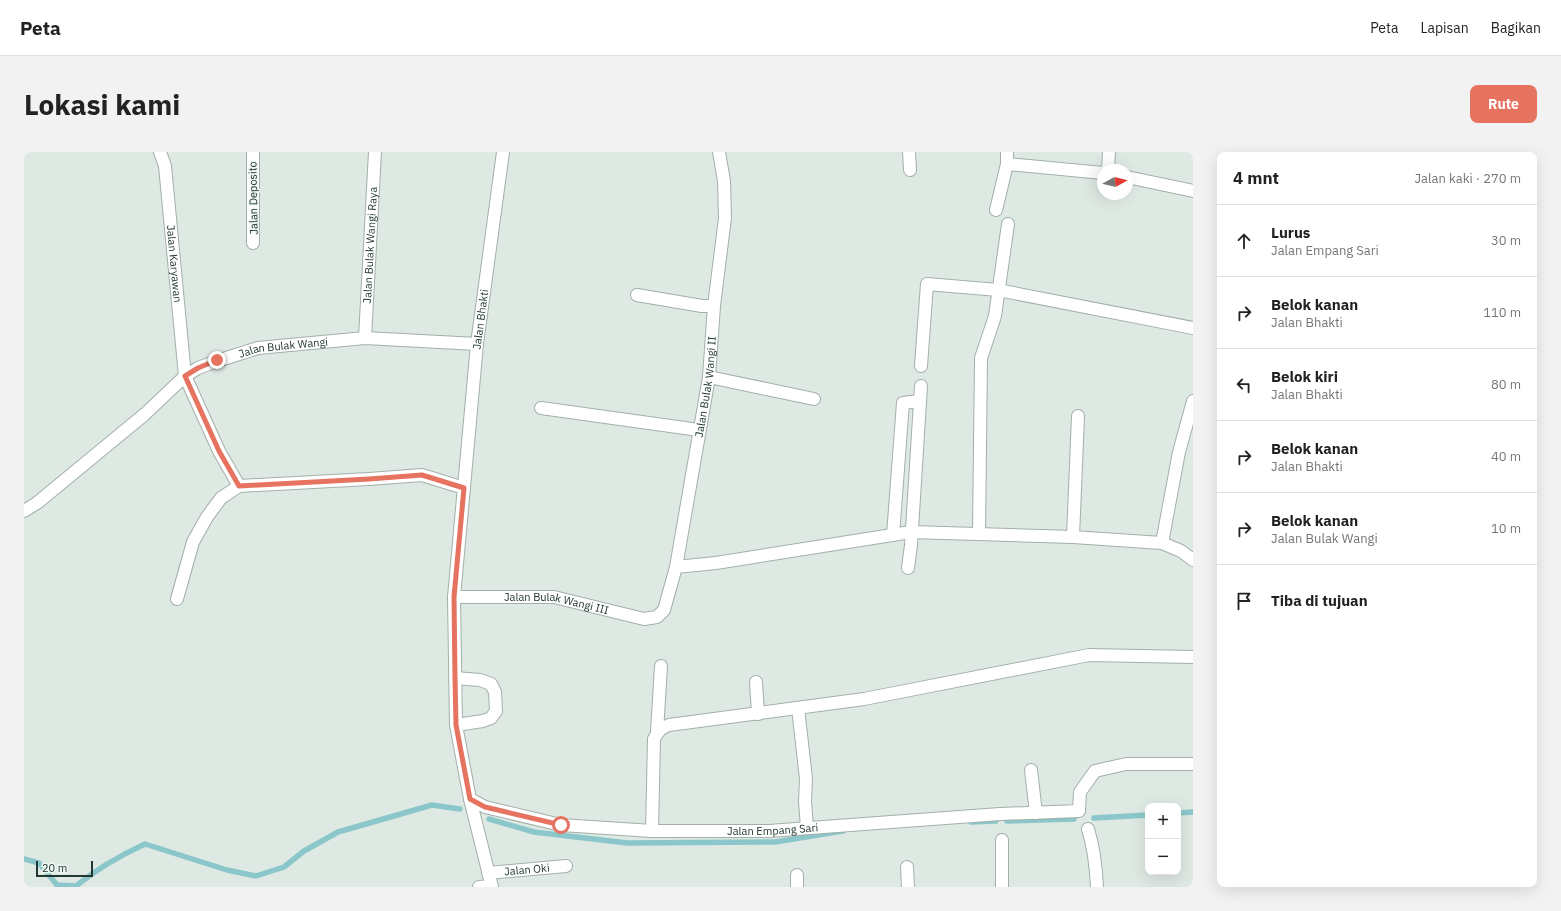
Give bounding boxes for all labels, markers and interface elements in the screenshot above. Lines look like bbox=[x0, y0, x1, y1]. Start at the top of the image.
text: Peta bbox=[20, 16, 61, 40]
text: Peta bbox=[1370, 19, 1398, 37]
text: Lapisan bbox=[1420, 19, 1469, 37]
text: Bagikan bbox=[1491, 19, 1541, 37]
button: Rute bbox=[1470, 85, 1537, 123]
text: Lokasi kami bbox=[24, 86, 180, 123]
street label: Jalan Deposito bbox=[245, 161, 261, 235]
north arrow bbox=[1097, 164, 1133, 200]
text: 4 mnt bbox=[1233, 167, 1279, 189]
text: Jalan kaki · 270 m bbox=[1414, 170, 1521, 187]
street label: Jalan Bulak Wangi Raya bbox=[360, 186, 380, 304]
text: Lurus bbox=[1271, 223, 1310, 242]
street label: Jalan Karyawan bbox=[164, 224, 185, 303]
icon: ahead bbox=[1233, 230, 1255, 252]
text: 30 m bbox=[1491, 232, 1521, 249]
text: Jalan Empang Sari bbox=[1271, 242, 1379, 259]
street label: Jalan Bhakti bbox=[470, 288, 491, 350]
text: Belok kanan bbox=[1271, 295, 1358, 314]
icon: right bbox=[1233, 302, 1255, 324]
text: 110 m bbox=[1483, 304, 1521, 321]
text: Jalan Bhakti bbox=[1271, 314, 1343, 331]
street label: Jalan Bulak Wangi bbox=[237, 334, 329, 361]
street label: Jalan Bulak Wangi II bbox=[692, 336, 719, 438]
route end bbox=[208, 351, 226, 369]
text: Belok kiri bbox=[1271, 367, 1338, 386]
icon: left bbox=[1233, 374, 1255, 396]
text: 80 m bbox=[1491, 376, 1521, 393]
text: Jalan Bhakti bbox=[1271, 386, 1343, 403]
text: Belok kanan bbox=[1271, 439, 1358, 458]
icon: right bbox=[1233, 446, 1255, 468]
text: 40 m bbox=[1491, 448, 1521, 465]
text: Jalan Bhakti bbox=[1271, 458, 1343, 475]
text: Belok kanan bbox=[1271, 511, 1358, 530]
icon: right bbox=[1233, 518, 1255, 540]
text: 10 m bbox=[1491, 520, 1521, 537]
text: Jalan Bulak Wangi bbox=[1271, 530, 1378, 547]
street label: Jalan Bulak Wangi III bbox=[504, 590, 610, 617]
icon: arrive bbox=[1233, 590, 1255, 612]
text: Tiba di tujuan bbox=[1271, 591, 1368, 610]
map controls bbox=[1145, 803, 1181, 875]
button: + bbox=[1145, 803, 1181, 839]
route start bbox=[552, 816, 570, 834]
street label: Jalan Empang Sari bbox=[727, 820, 819, 838]
button: − bbox=[1145, 839, 1181, 875]
scale bar bbox=[36, 859, 93, 878]
text: 20 m bbox=[42, 861, 67, 875]
street label: Jalan Oki bbox=[504, 861, 550, 879]

